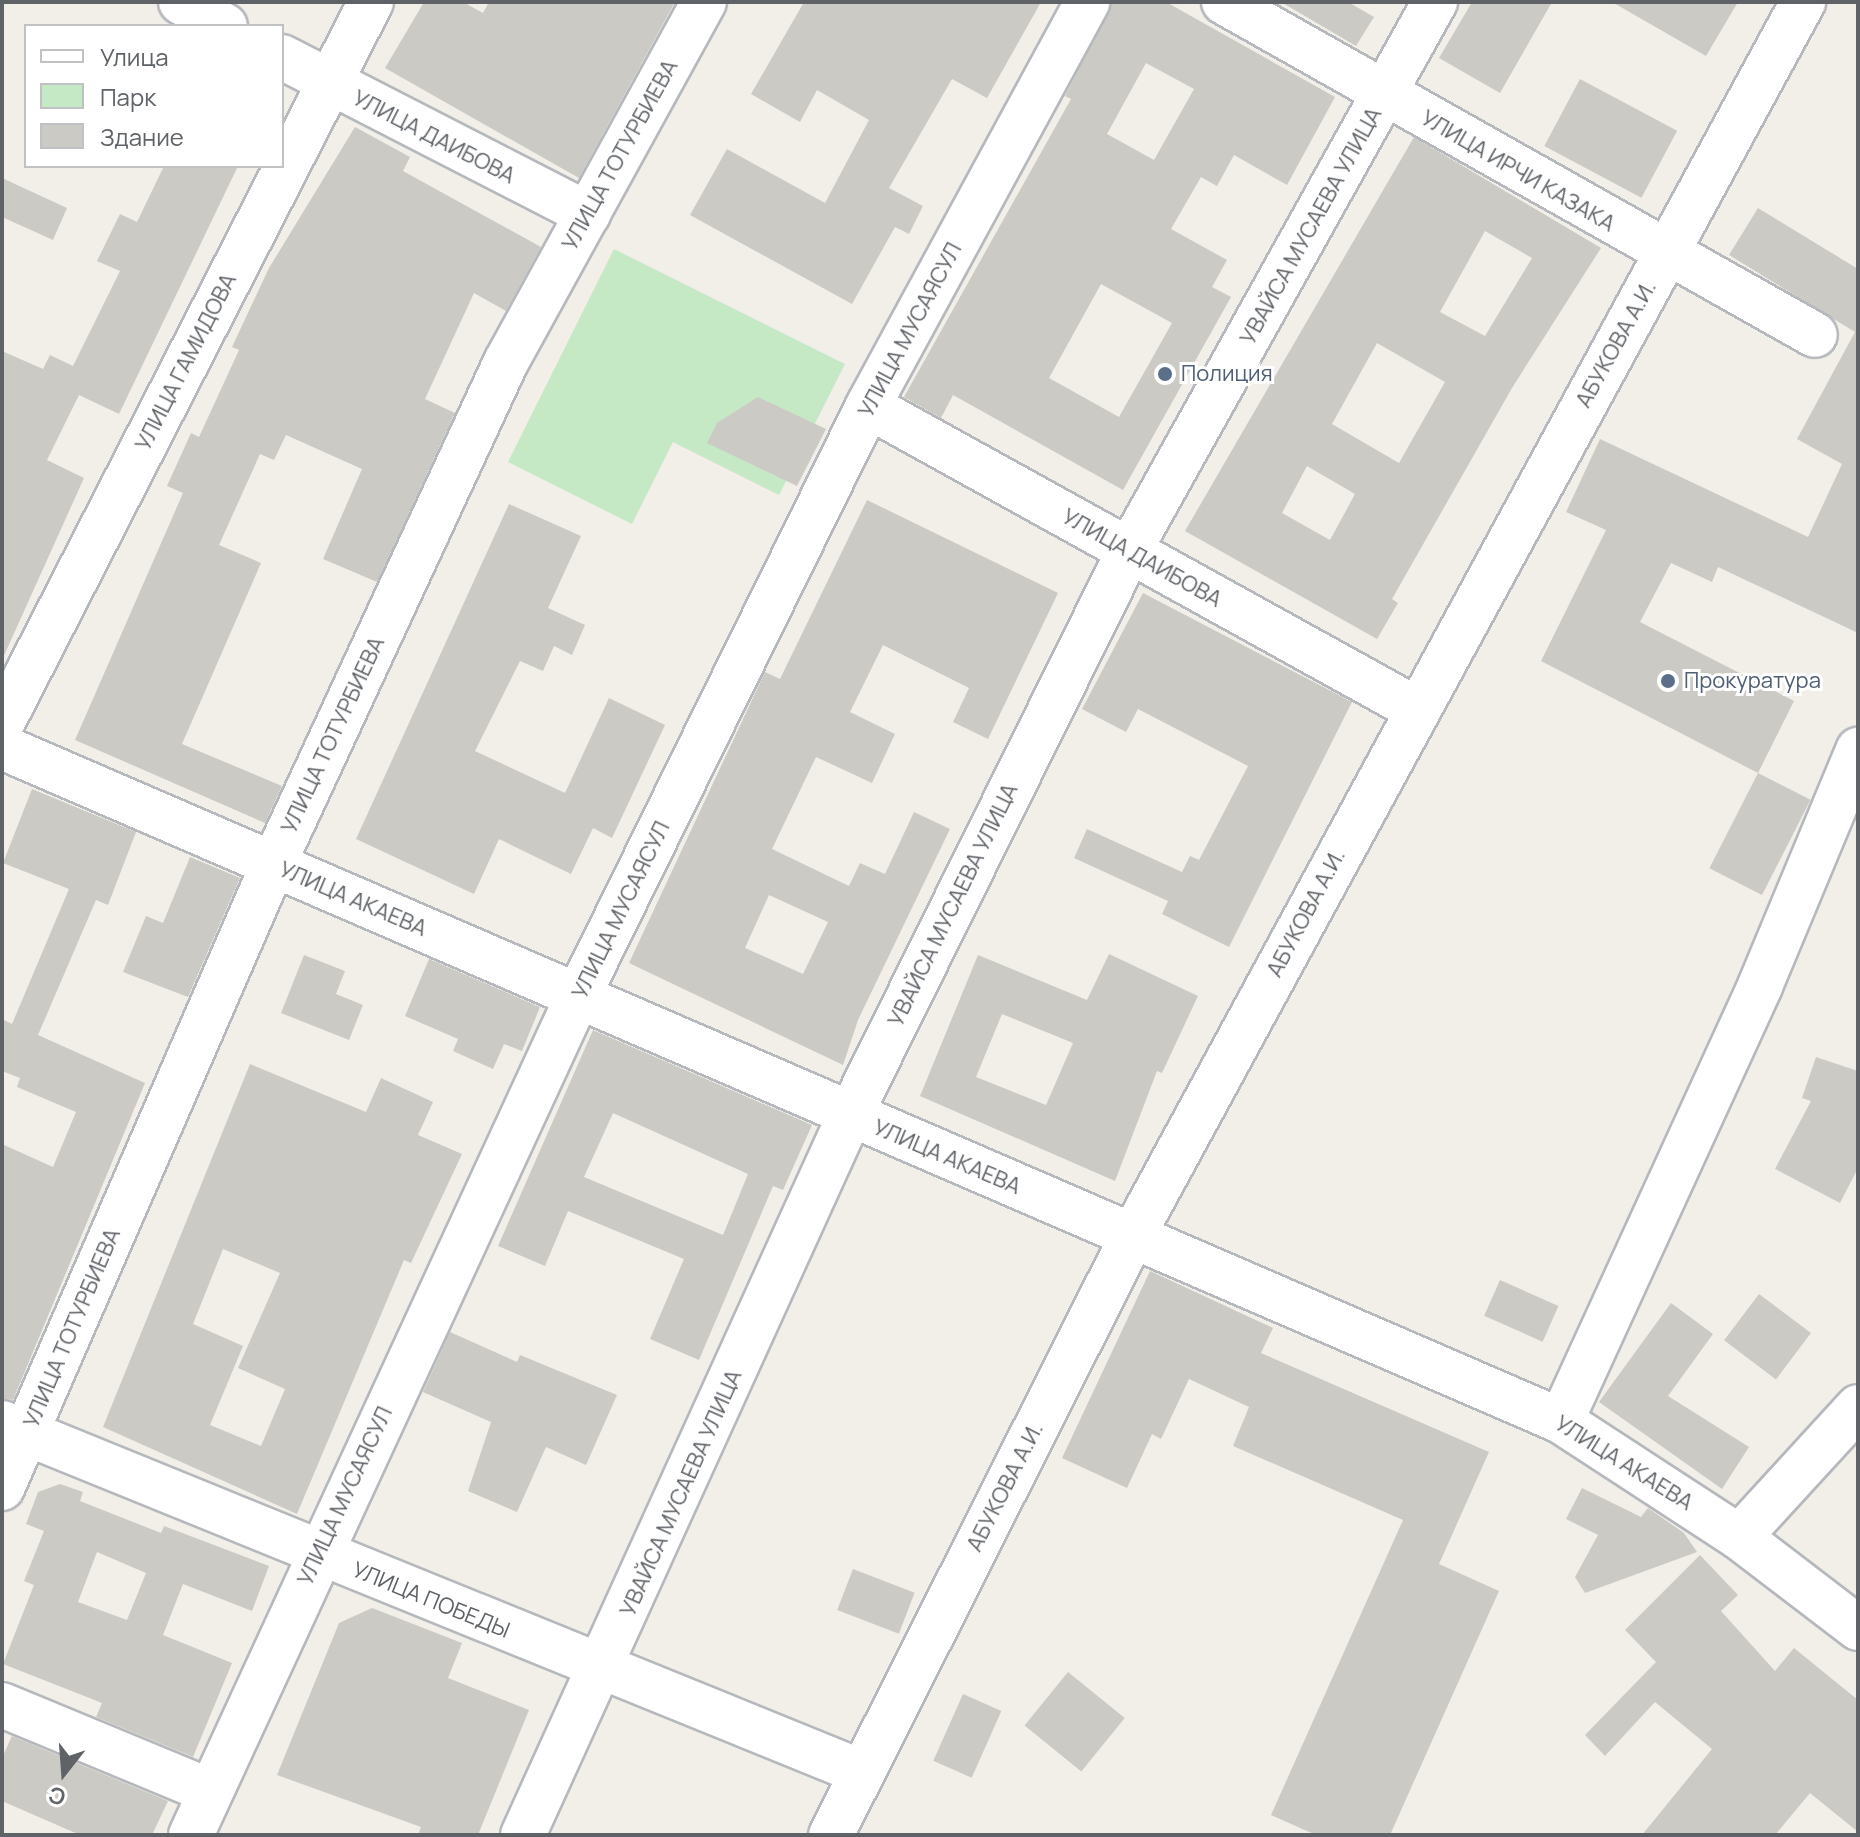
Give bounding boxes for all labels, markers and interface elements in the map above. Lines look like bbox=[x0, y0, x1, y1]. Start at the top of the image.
legend bbox=[24, 24, 284, 168]
text: Улица bbox=[100, 40, 169, 73]
street label: УЛИЦА ТОТУРБИЕВА bbox=[557, 55, 683, 255]
text: Парк bbox=[100, 80, 156, 113]
street label: УЛИЦА ДАИБОВА bbox=[348, 85, 520, 189]
street label: УВАЙСА МУСАЕВА УЛИЦА bbox=[1235, 103, 1387, 349]
street label: УЛИЦА ИРЧИ КАЗАКА bbox=[1416, 105, 1620, 237]
text: Здание bbox=[100, 120, 184, 153]
street label: УЛИЦА МУСАЯСУЛ bbox=[853, 238, 967, 422]
street label: УЛИЦА ГАМИДОВА bbox=[130, 269, 242, 455]
street label: АБУКОВА А.И. bbox=[1570, 276, 1662, 412]
place label: Полиция bbox=[1181, 361, 1273, 387]
marker: Полиция bbox=[1156, 365, 1174, 383]
street label: УЛИЦА ДАИБОВА bbox=[1058, 503, 1226, 613]
street label: УЛИЦА ТОТУРБИЕВА bbox=[276, 633, 390, 837]
place label: Прокуратура bbox=[1684, 668, 1821, 694]
marker: Прокуратура bbox=[1659, 672, 1677, 690]
street label: УВАЙСА МУСАЕВА УЛИЦА bbox=[883, 779, 1023, 1031]
street label: УЛИЦА МУСАЯСУЛ bbox=[567, 817, 675, 1003]
street label: АБУКОВА А.И. bbox=[1261, 844, 1351, 982]
street label: УЛИЦА АКАЕВА bbox=[275, 856, 431, 942]
street label: УЛИЦА АКАЕВА bbox=[869, 1114, 1025, 1200]
street label: УЛИЦА ТОТУРБИЕВА bbox=[18, 1224, 126, 1432]
street label: УВАЙСА МУСАЕВА УЛИЦА bbox=[615, 1366, 747, 1620]
street label: УЛИЦА МУСАЯСУЛ bbox=[292, 1403, 398, 1589]
street label: УЛИЦА АКАЕВА bbox=[1550, 1410, 1698, 1516]
street label: АБУКОВА А.И. bbox=[961, 1418, 1049, 1556]
street label: УЛИЦА ПОБЕДЫ bbox=[349, 1556, 513, 1644]
north arrow bbox=[24, 1733, 104, 1813]
text: С bbox=[45, 1779, 69, 1813]

